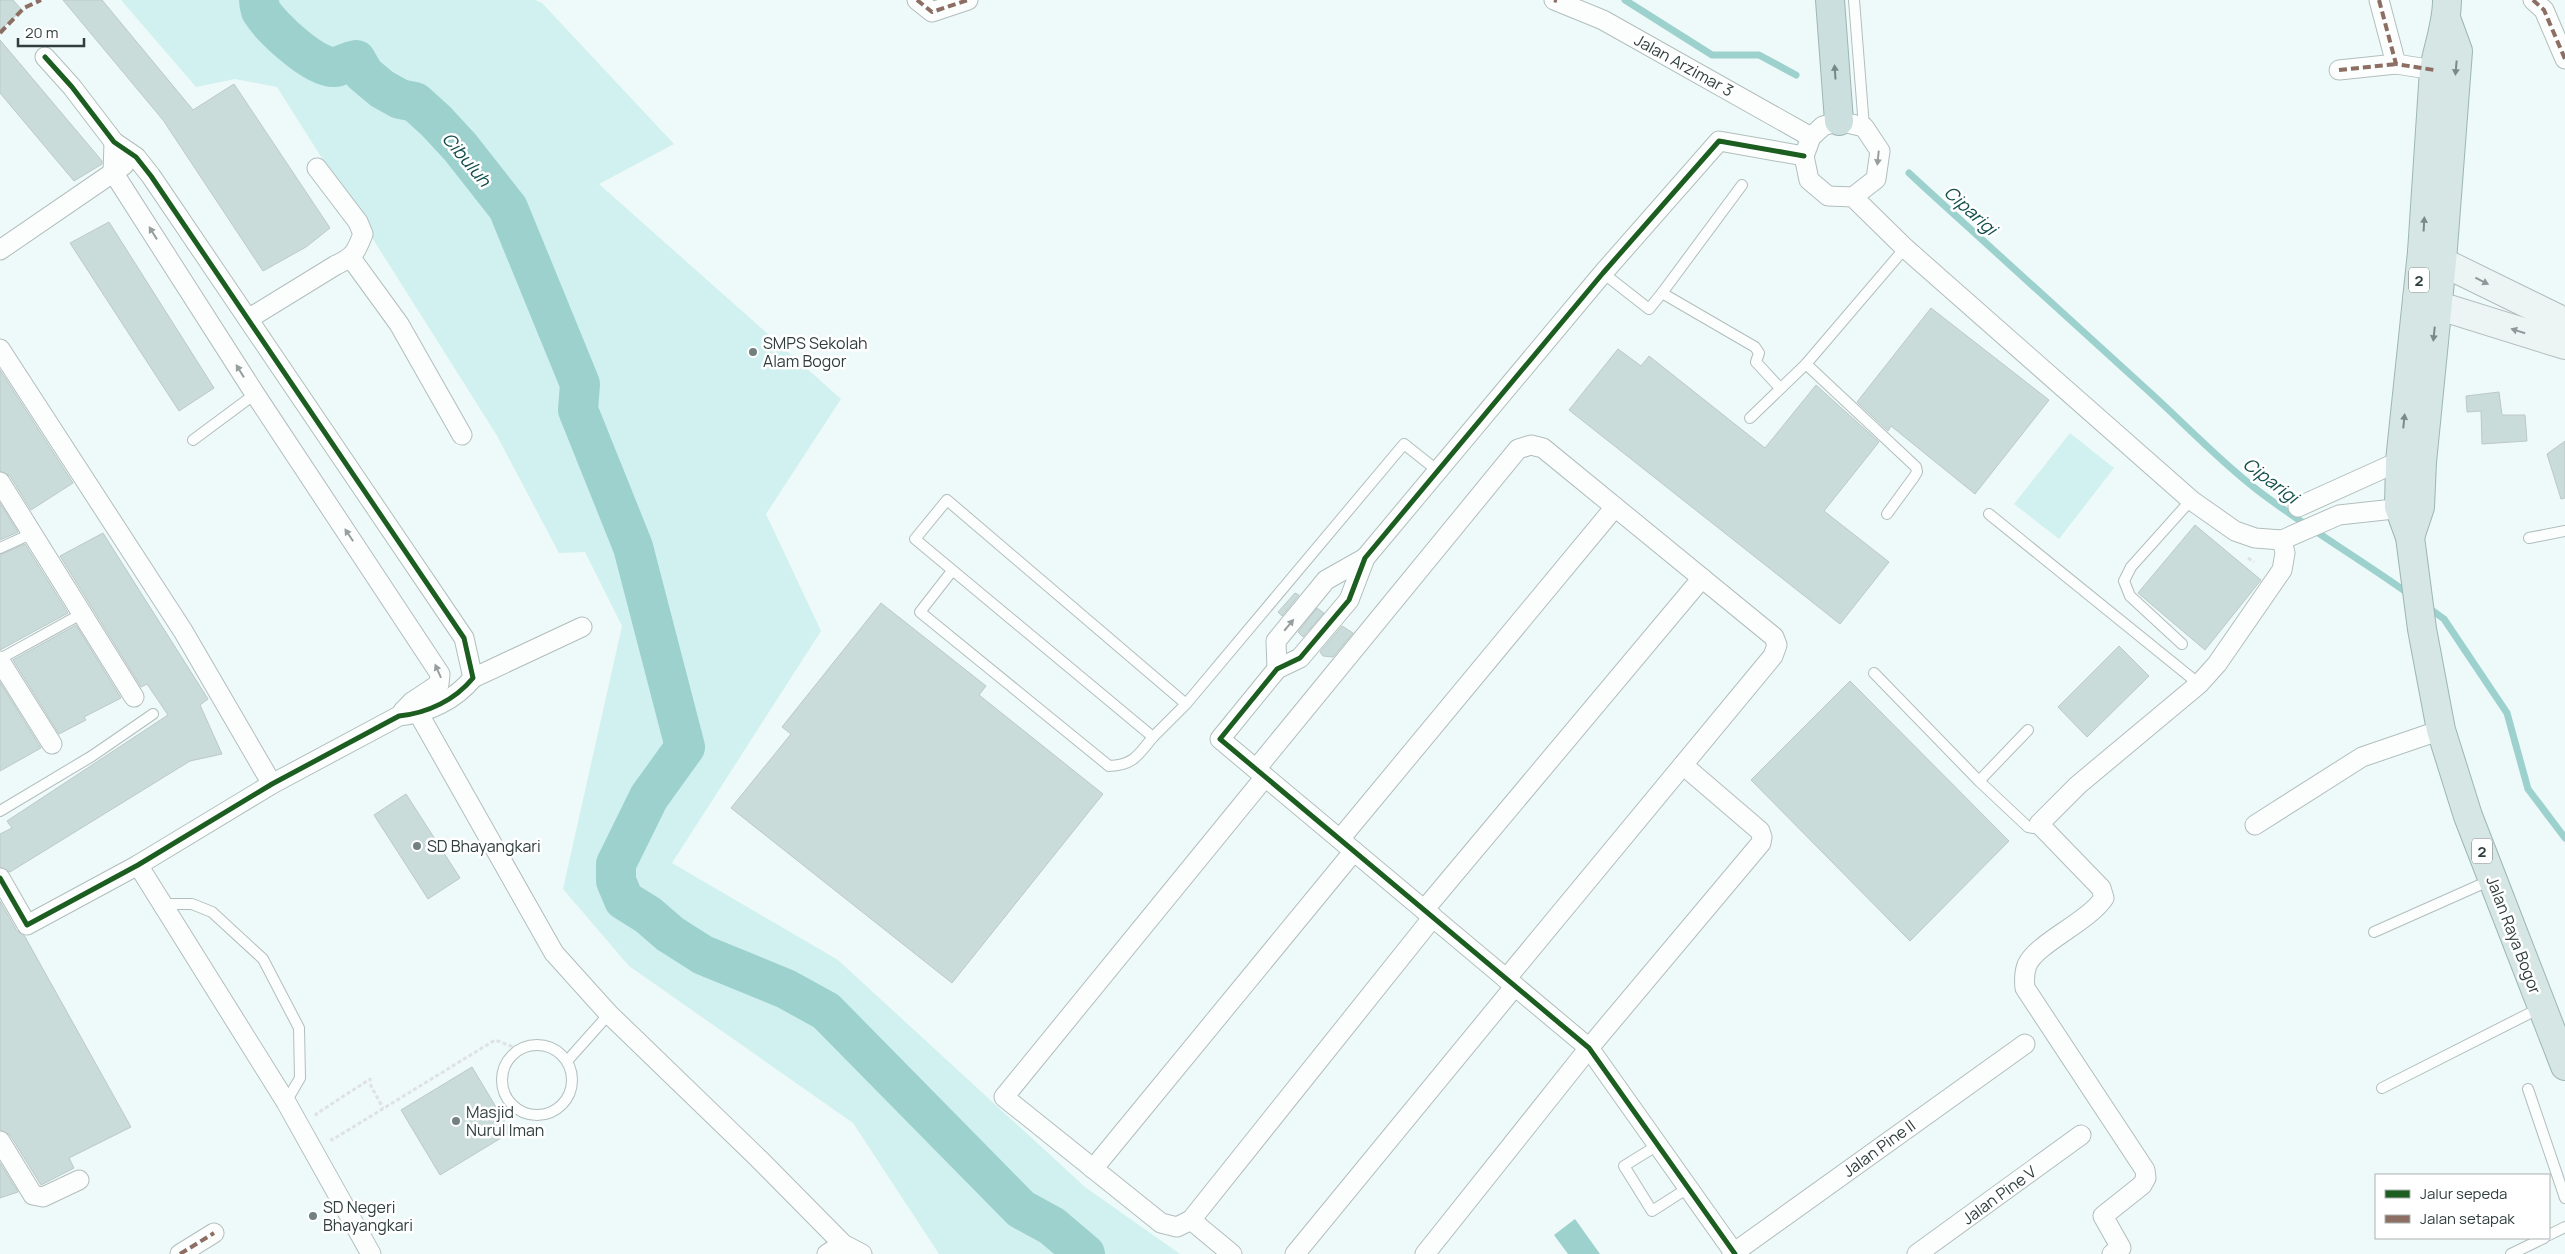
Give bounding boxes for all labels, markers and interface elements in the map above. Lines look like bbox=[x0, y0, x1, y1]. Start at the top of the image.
scale bar bbox=[18, 15, 84, 47]
text: 20 m bbox=[25, 22, 58, 43]
street label: Jalan Arzimar 3 bbox=[1631, 29, 1737, 101]
one-way arrow bbox=[2452, 60, 2460, 76]
one-way arrow bbox=[1831, 64, 1839, 80]
water label: Cibuluh bbox=[437, 127, 498, 192]
one-way arrow bbox=[1874, 151, 1882, 167]
water label: Ciparigi bbox=[1939, 180, 2005, 242]
one-way arrow bbox=[2420, 216, 2428, 232]
one-way arrow bbox=[149, 227, 158, 240]
road number: 2 bbox=[2409, 268, 2429, 292]
one-way arrow bbox=[2475, 277, 2489, 285]
one-way arrow bbox=[2511, 326, 2526, 334]
one-way arrow bbox=[2430, 327, 2438, 343]
place label: SMPS Sekolah Alam Bogor bbox=[763, 332, 868, 372]
marker: SMPS Sekolah Alam Bogor bbox=[747, 346, 759, 358]
one-way arrow bbox=[235, 364, 244, 378]
one-way arrow bbox=[2400, 412, 2408, 428]
water label: Ciparigi bbox=[2239, 451, 2306, 510]
one-way arrow bbox=[344, 529, 354, 542]
one-way arrow bbox=[1283, 619, 1294, 632]
one-way arrow bbox=[433, 664, 441, 678]
place label: SD Bhayangkari bbox=[427, 835, 541, 857]
road number: 2 bbox=[2472, 838, 2492, 864]
marker: SD Bhayangkari bbox=[411, 840, 423, 852]
street label: Jalan Raya Bogor bbox=[2481, 873, 2547, 997]
place label: Masjid Nurul Iman bbox=[466, 1101, 544, 1141]
street label: Jalan Pine II bbox=[1838, 1114, 1920, 1182]
marker: Masjid Nurul Iman bbox=[450, 1115, 462, 1127]
street label: Jalan Pine V bbox=[1957, 1160, 2041, 1229]
legend bbox=[2375, 1174, 2550, 1239]
text: Jalur sepeda bbox=[2420, 1183, 2507, 1204]
place label: SD Negeri Bhayangkari bbox=[323, 1196, 413, 1236]
text: Jalan setapak bbox=[2420, 1208, 2515, 1229]
marker: SD Negeri Bhayangkari bbox=[307, 1210, 319, 1222]

